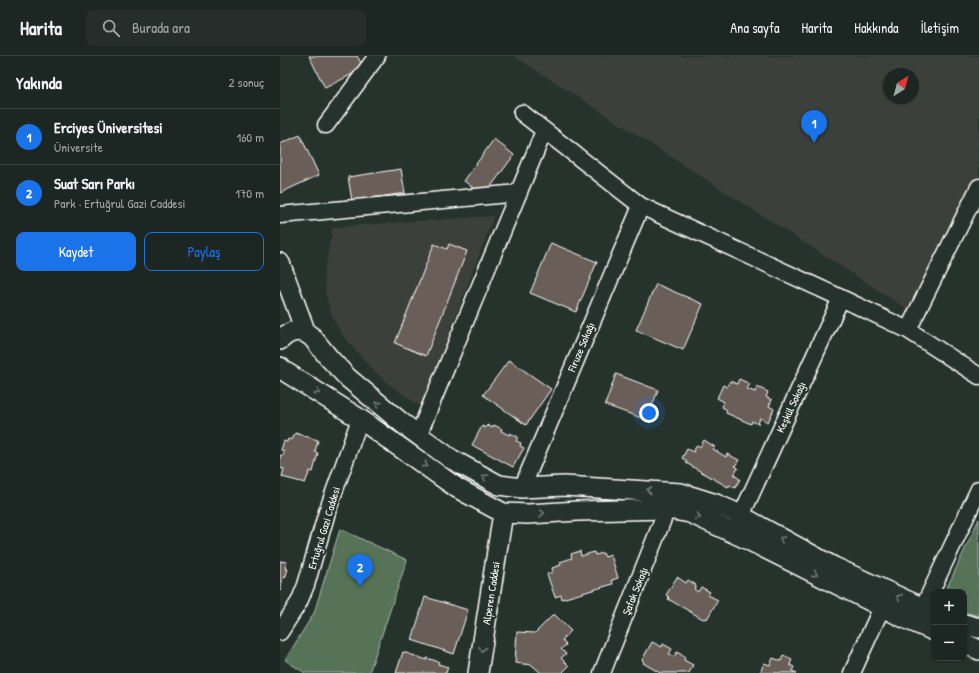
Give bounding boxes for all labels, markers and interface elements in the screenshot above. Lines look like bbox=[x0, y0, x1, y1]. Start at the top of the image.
search box bbox=[86, 10, 366, 46]
text: Harita bbox=[20, 15, 62, 41]
icon: search bbox=[100, 17, 122, 39]
text: Burada ara bbox=[132, 17, 190, 38]
text: Ana sayfa bbox=[730, 18, 779, 37]
text: Harita bbox=[801, 18, 832, 37]
text: Hakkında bbox=[854, 18, 898, 37]
text: İletişim bbox=[920, 18, 959, 37]
north arrow bbox=[883, 68, 919, 104]
text: Yakında bbox=[16, 71, 62, 94]
text: 2 sonuç bbox=[229, 73, 264, 91]
pin: 1 bbox=[801, 110, 827, 143]
text: Erciyes Üniversitesi bbox=[54, 117, 163, 138]
text: 1 bbox=[27, 128, 31, 146]
text: 160 m bbox=[236, 128, 264, 146]
text: Üniversite bbox=[54, 138, 103, 156]
text: Suat Sarı Parkı bbox=[54, 173, 135, 194]
text: 2 bbox=[26, 184, 32, 202]
text: 170 m bbox=[235, 184, 264, 202]
text: Park · Ertuğrul Gazi Caddesi bbox=[54, 194, 185, 212]
button: Kaydet bbox=[16, 232, 136, 271]
button: Paylaş bbox=[144, 232, 264, 271]
street label: Firuze Sokağı bbox=[564, 320, 598, 375]
street label: Keşkül Sokağı bbox=[773, 379, 809, 435]
one-way arrow bbox=[313, 388, 320, 395]
one-way arrow bbox=[375, 401, 382, 408]
your location bbox=[639, 403, 659, 423]
one-way arrow bbox=[420, 460, 427, 467]
one-way arrow bbox=[481, 475, 489, 482]
street label: Ertuğrul Gazi Caddesi bbox=[305, 485, 343, 571]
one-way arrow bbox=[646, 486, 652, 495]
one-way arrow bbox=[539, 509, 545, 518]
one-way arrow bbox=[694, 512, 702, 520]
one-way arrow bbox=[779, 537, 786, 544]
pin: 2 bbox=[347, 554, 373, 587]
street label: Alperen Caddesi bbox=[479, 561, 503, 625]
street label: Şafak Sokağı bbox=[619, 565, 651, 617]
one-way arrow bbox=[811, 569, 819, 577]
map controls bbox=[931, 589, 967, 661]
button: + bbox=[931, 589, 967, 625]
one-way arrow bbox=[895, 594, 903, 602]
button: − bbox=[931, 625, 967, 661]
one-way arrow bbox=[478, 646, 487, 652]

